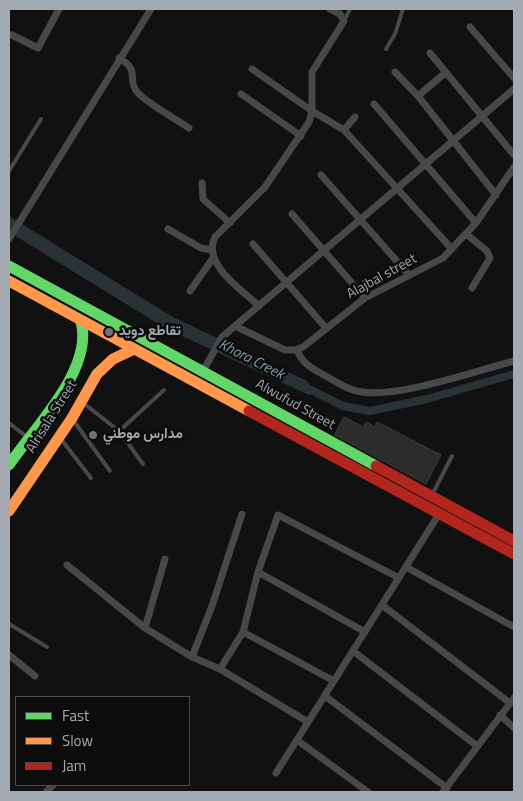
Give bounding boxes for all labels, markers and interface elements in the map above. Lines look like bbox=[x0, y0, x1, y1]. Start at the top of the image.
street label: Alajbal street bbox=[344, 251, 420, 303]
place label: تقاطع دويد bbox=[119, 324, 181, 340]
marker: تقاطع دويد bbox=[103, 326, 115, 338]
water label: Khora Creek bbox=[215, 336, 287, 384]
street label: Alwufud Street bbox=[252, 376, 338, 434]
street label: Alrisala Street bbox=[23, 378, 81, 456]
place label: مدارس موطني bbox=[103, 427, 183, 443]
marker: مدارس موطني bbox=[87, 429, 99, 441]
legend bbox=[15, 696, 190, 786]
text: Fast bbox=[62, 704, 89, 727]
text: Slow bbox=[62, 729, 93, 752]
text: Jam bbox=[62, 754, 86, 777]

